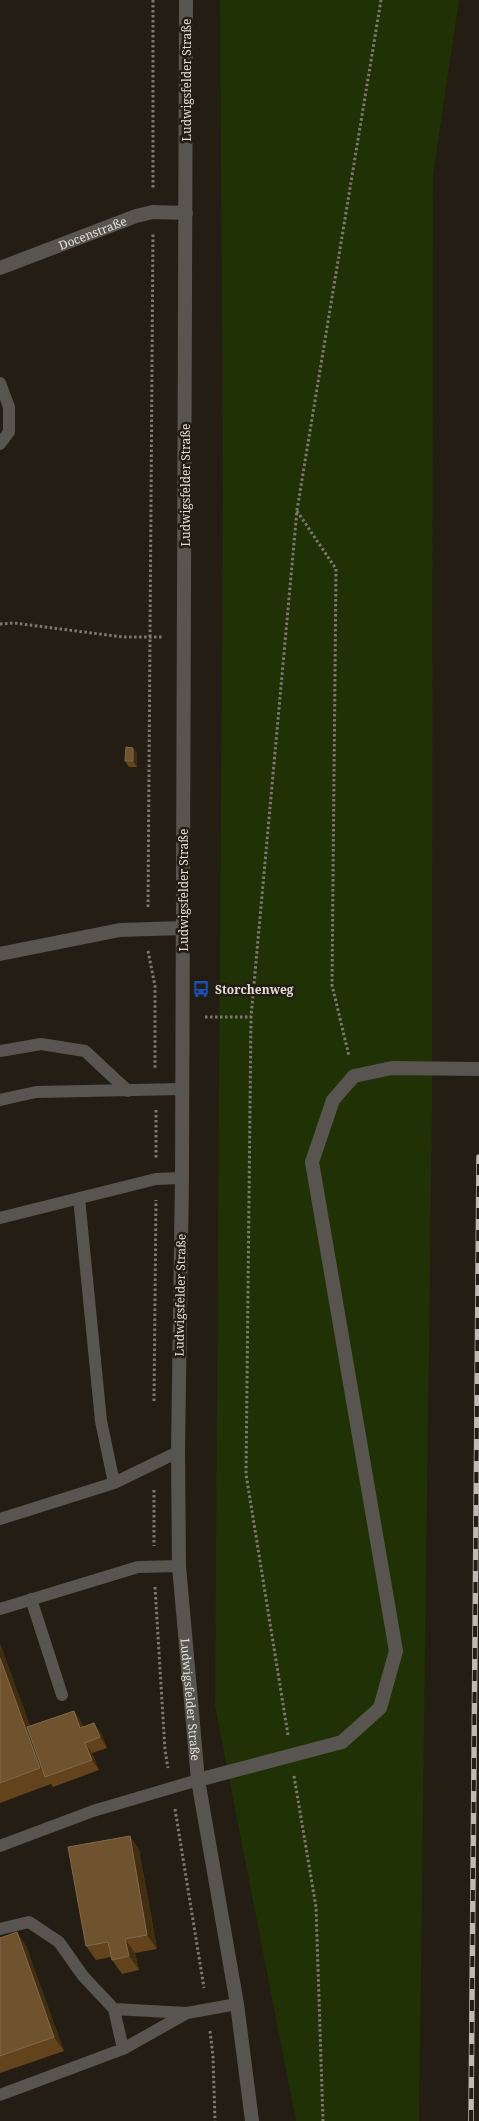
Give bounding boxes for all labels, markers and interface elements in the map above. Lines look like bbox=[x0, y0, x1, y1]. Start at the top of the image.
street label: Ludwigsfelder Straße bbox=[178, 19, 195, 141]
street label: Docenstraße bbox=[56, 212, 129, 253]
street label: Ludwigsfelder Straße bbox=[177, 424, 194, 546]
street label: Ludwigsfelder Straße bbox=[175, 829, 192, 951]
bus stop icon: Storchenweg bbox=[191, 979, 211, 999]
place label: Storchenweg bbox=[215, 981, 294, 998]
street label: Ludwigsfelder Straße bbox=[170, 1233, 190, 1357]
street label: Ludwigsfelder Straße bbox=[177, 1637, 205, 1761]

